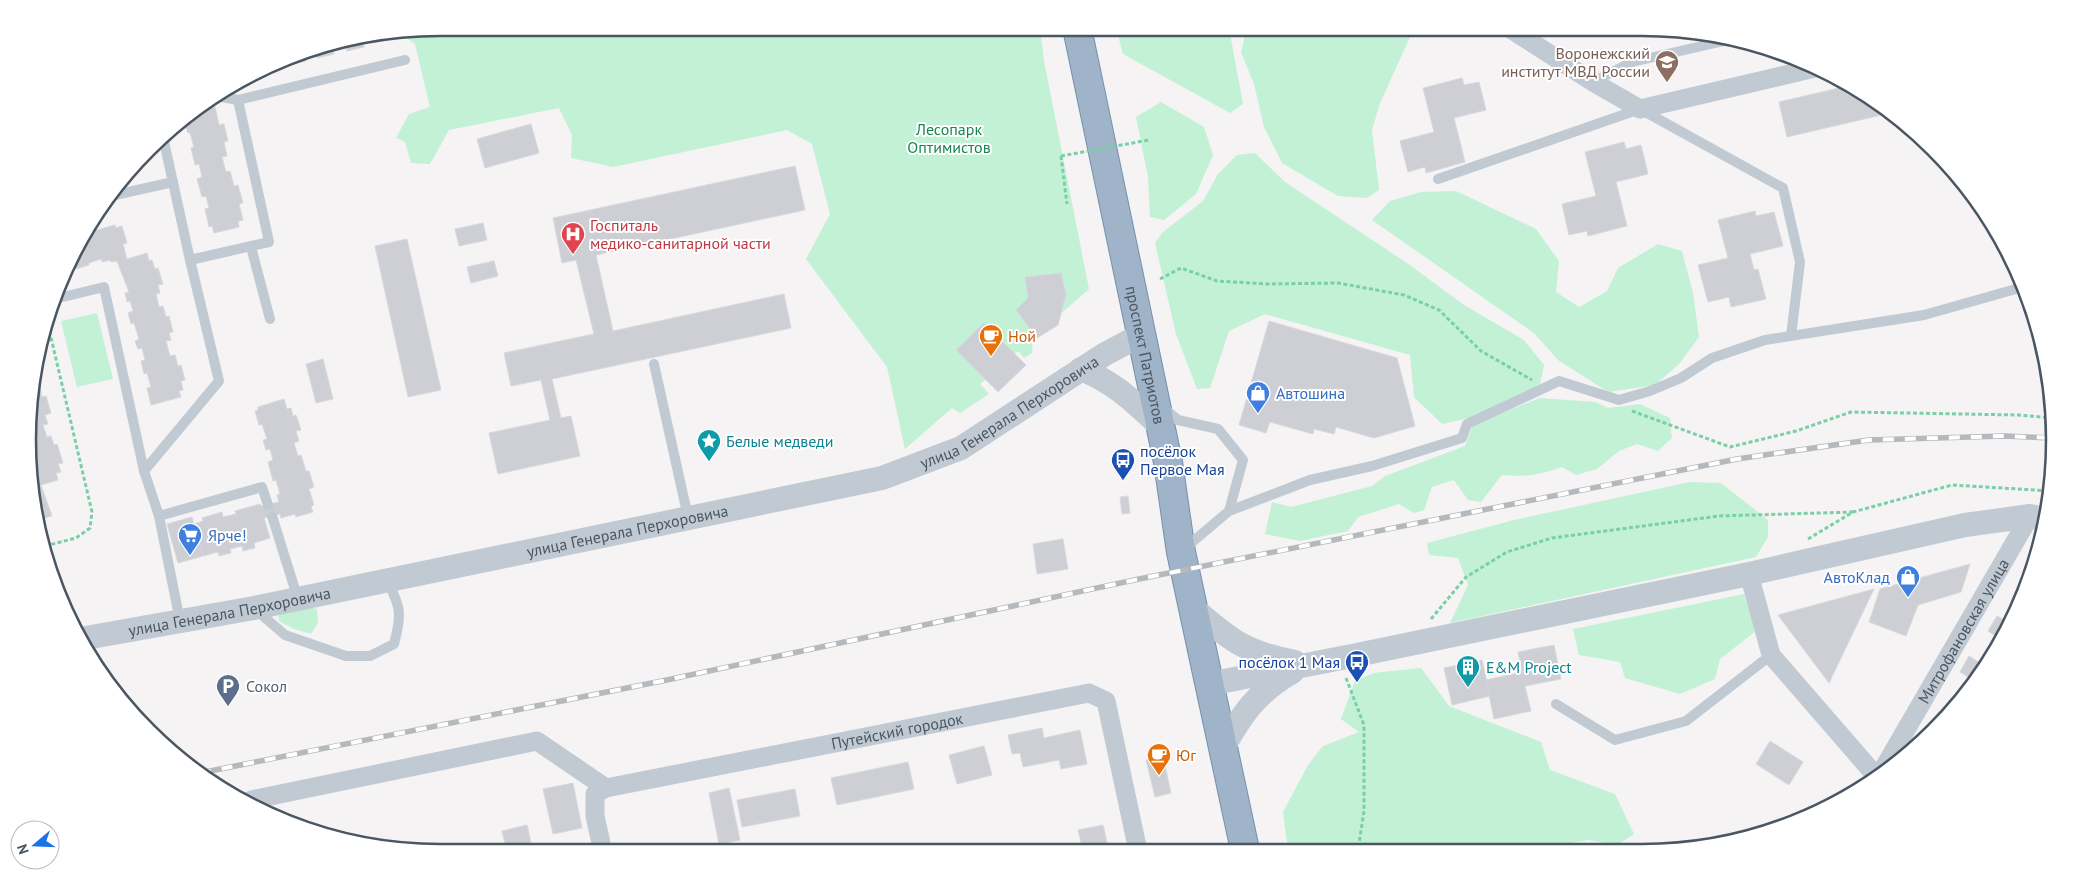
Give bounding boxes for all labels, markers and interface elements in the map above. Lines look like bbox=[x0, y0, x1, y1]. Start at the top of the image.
place label: Воронежский институт МВД России bbox=[1501, 43, 1650, 81]
school or university icon: Воронежский институт МВД России bbox=[1654, 49, 1680, 83]
park label: Лесопарк Оптимистов bbox=[907, 119, 991, 157]
place label: Госпиталь медико-санитарной части bbox=[590, 215, 771, 253]
hospital icon: Госпиталь медико-санитарной части bbox=[560, 221, 586, 255]
street label: проспект Патриотов bbox=[1121, 284, 1170, 426]
cafe icon: Ной bbox=[978, 323, 1004, 357]
place label: Ной bbox=[1008, 326, 1036, 346]
street label: улица Генерала Перхоровича bbox=[917, 351, 1102, 473]
shop icon: Автошина bbox=[1245, 380, 1271, 414]
place label: Автошина bbox=[1276, 383, 1345, 403]
place icon: Белые медведи bbox=[696, 428, 722, 462]
place label: Белые медведи bbox=[726, 431, 834, 451]
place label: посёлок Первое Мая bbox=[1140, 441, 1224, 479]
bus stop icon: посёлок Первое Мая bbox=[1110, 447, 1136, 481]
street label: улица Генерала Перхоровича bbox=[525, 500, 730, 561]
supermarket icon: Ярче! bbox=[177, 522, 203, 556]
place label: Ярче! bbox=[208, 525, 247, 545]
street label: Митрофановская улица bbox=[1913, 555, 2013, 707]
shop icon: АвтоКлад bbox=[1895, 564, 1921, 598]
place label: АвтоКлад bbox=[1824, 567, 1890, 587]
street label: улица Генерала Перхоровича bbox=[127, 582, 332, 640]
bus stop icon: посёлок 1 Мая bbox=[1344, 649, 1370, 683]
place label: посёлок 1 Мая bbox=[1239, 652, 1340, 672]
building icon: E&M Project bbox=[1455, 654, 1481, 688]
place label: E&M Project bbox=[1486, 657, 1572, 677]
parking icon: Сокол bbox=[215, 673, 241, 707]
place label: Сокол bbox=[246, 676, 287, 696]
street label: Путейский городок bbox=[829, 708, 965, 753]
cafe icon: Юг bbox=[1146, 742, 1172, 776]
place label: Юг bbox=[1176, 745, 1196, 765]
north arrow bbox=[10, 820, 60, 870]
text: N bbox=[13, 842, 33, 857]

